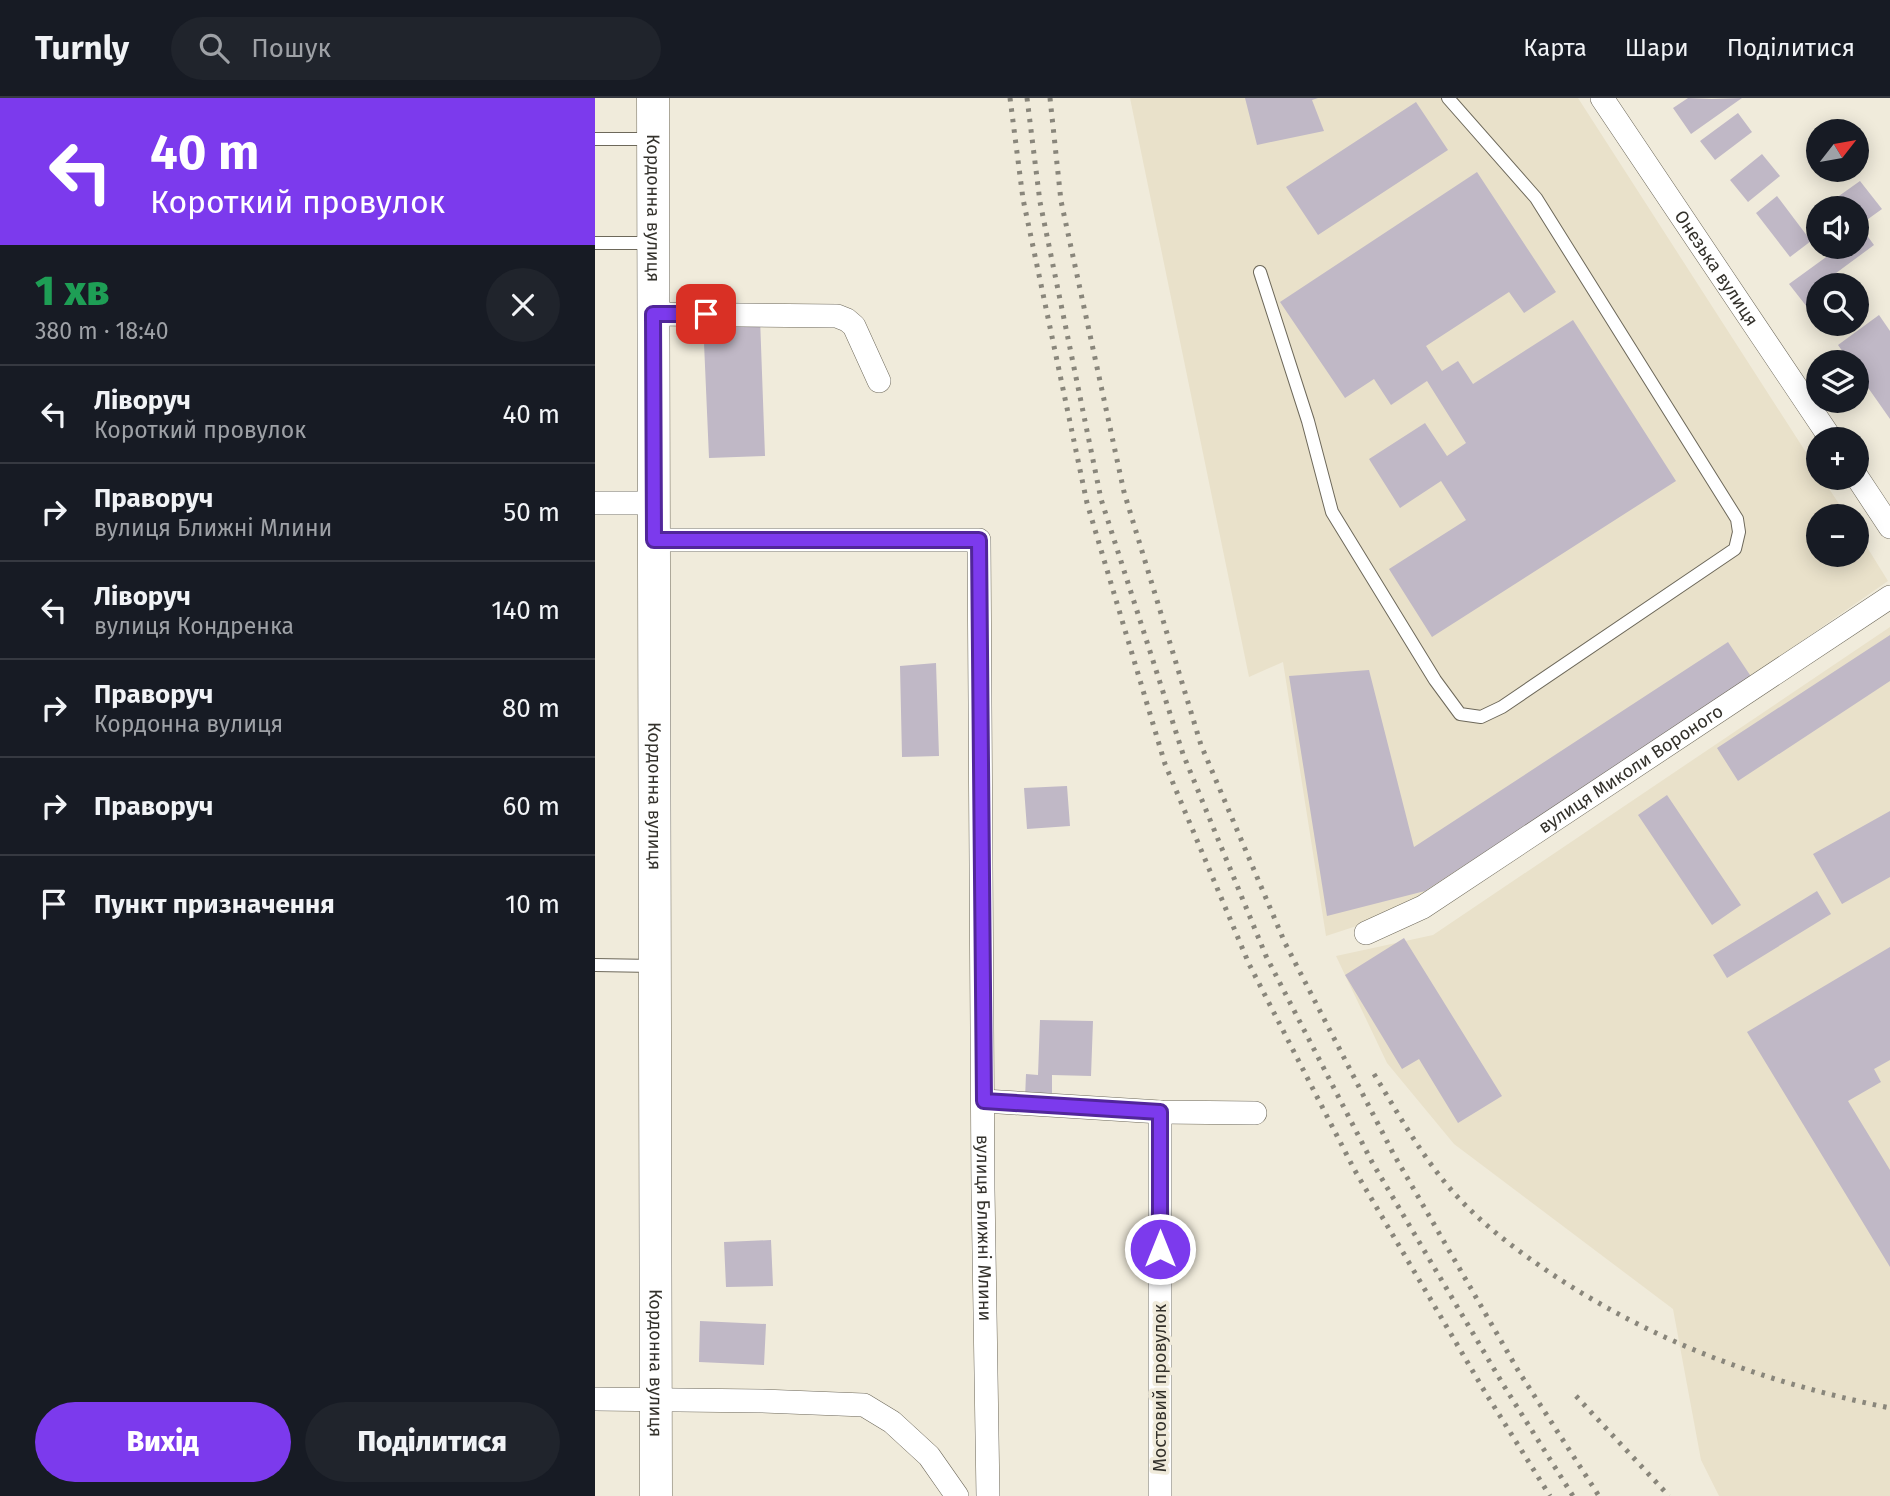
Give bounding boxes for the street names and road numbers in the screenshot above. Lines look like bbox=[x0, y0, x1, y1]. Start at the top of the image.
street label: Кордонна вулиця bbox=[642, 134, 664, 282]
street label: Онезька вулиця bbox=[1670, 206, 1763, 330]
street label: вулиця Миколи Вороного bbox=[1534, 700, 1727, 838]
street label: Кордонна вулиця bbox=[643, 722, 666, 870]
street label: вулиця Ближні Млини bbox=[972, 1135, 996, 1321]
street label: Кордонна вулиця bbox=[645, 1289, 667, 1437]
street label: Мостовий провулок bbox=[1149, 1303, 1171, 1472]

